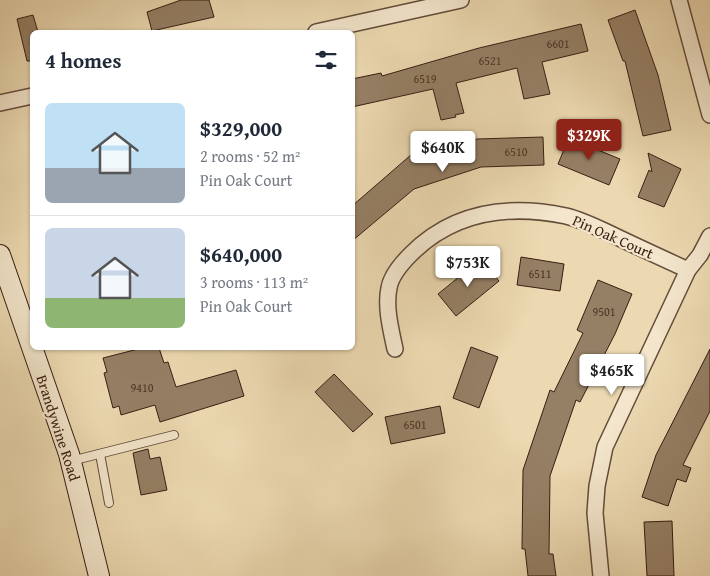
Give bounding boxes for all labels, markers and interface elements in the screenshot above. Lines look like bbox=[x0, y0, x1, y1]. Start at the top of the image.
house number: 6601 bbox=[546, 35, 570, 52]
text: 4 homes bbox=[45, 45, 121, 76]
icon: filters bbox=[312, 46, 340, 74]
house number: 6521 bbox=[478, 52, 502, 69]
house number: 6519 bbox=[413, 70, 437, 87]
text: $329,000 bbox=[200, 113, 282, 144]
pin: $329K bbox=[554, 119, 624, 161]
icon: home bbox=[85, 123, 145, 183]
text: $329K bbox=[567, 123, 611, 147]
pin: $640K bbox=[408, 130, 478, 173]
text: $640K bbox=[421, 135, 465, 159]
house number: 6510 bbox=[504, 143, 528, 160]
text: 2 rooms · 52 m² bbox=[200, 144, 300, 168]
text: Pin Oak Court bbox=[200, 168, 292, 192]
street label: Pin Oak Court bbox=[569, 209, 658, 264]
text: $640,000 bbox=[200, 239, 282, 270]
pin: $753K bbox=[433, 246, 503, 288]
icon: home bbox=[85, 248, 145, 308]
text: $753K bbox=[446, 250, 490, 274]
house number: 6511 bbox=[528, 265, 552, 282]
text: 3 rooms · 113 m² bbox=[200, 270, 308, 294]
text: Pin Oak Court bbox=[200, 294, 292, 318]
house number: 9501 bbox=[592, 303, 616, 320]
pin: $465K bbox=[577, 354, 647, 396]
text: $465K bbox=[590, 358, 634, 382]
street label: Brandywine Road bbox=[31, 372, 86, 484]
house number: 9410 bbox=[130, 379, 154, 396]
house number: 6501 bbox=[403, 416, 427, 433]

